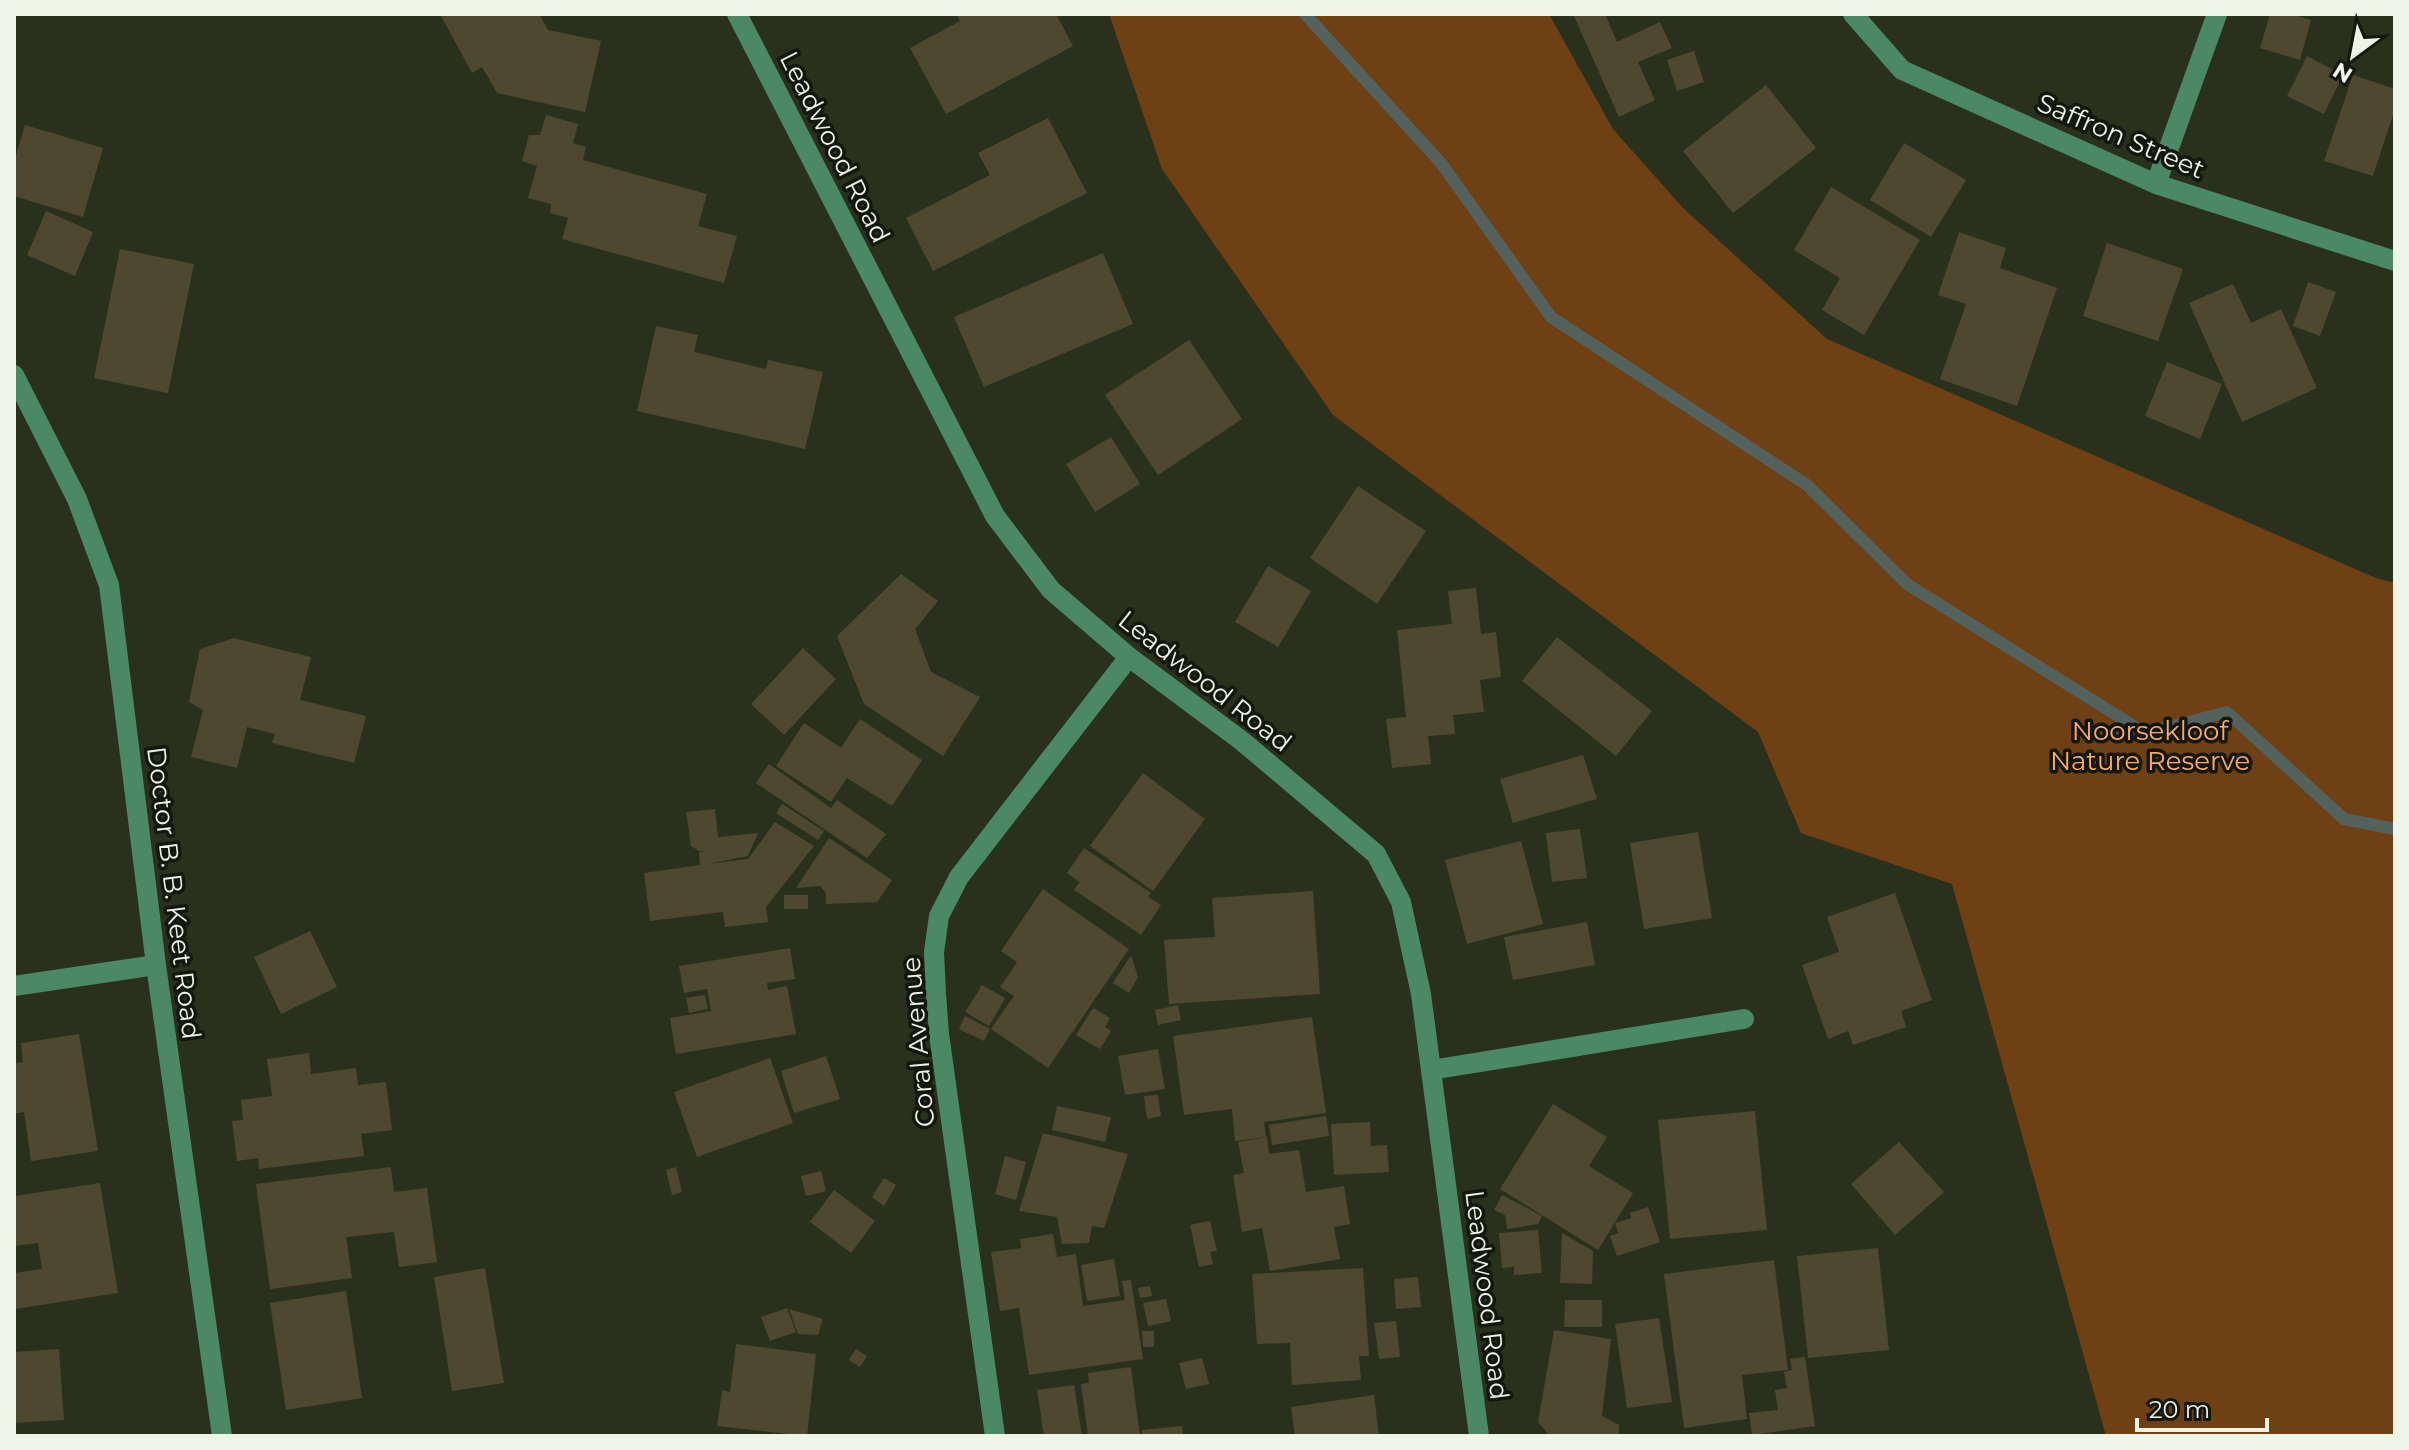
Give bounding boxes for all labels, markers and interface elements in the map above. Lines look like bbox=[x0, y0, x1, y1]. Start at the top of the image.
north arrow bbox=[2313, 16, 2393, 96]
street label: Leadwood Road bbox=[773, 46, 897, 248]
text: N bbox=[2328, 56, 2357, 89]
street label: Saffron Street bbox=[2033, 86, 2209, 186]
street label: Leadwood Road bbox=[1112, 603, 1298, 759]
park label: Noorsekloof Nature Reserve bbox=[2050, 715, 2250, 777]
street label: Doctor B. B. Keet Road bbox=[140, 745, 208, 1041]
street label: Coral Avenue bbox=[895, 956, 941, 1128]
street label: Leadwood Road bbox=[1458, 1188, 1516, 1402]
scale bar bbox=[2137, 1382, 2267, 1432]
text: 20 m bbox=[2149, 1395, 2210, 1424]

